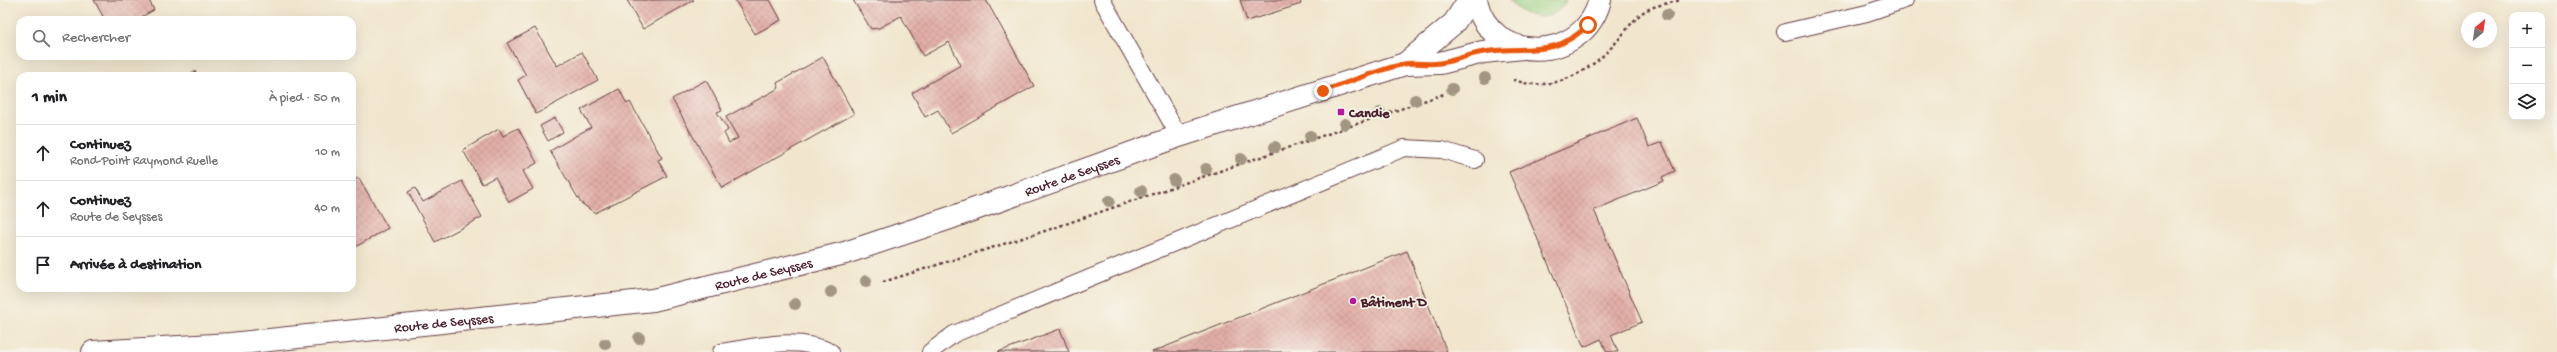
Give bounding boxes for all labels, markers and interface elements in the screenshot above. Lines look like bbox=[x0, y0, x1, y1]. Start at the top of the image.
north arrow bbox=[2461, 12, 2497, 48]
map controls bbox=[2509, 12, 2545, 120]
button: + bbox=[2509, 12, 2545, 48]
search box bbox=[16, 16, 356, 60]
route start bbox=[1579, 16, 1597, 34]
icon: search bbox=[30, 27, 52, 49]
text: Rechercher bbox=[62, 29, 130, 47]
button: − bbox=[2509, 48, 2545, 84]
route end bbox=[1314, 82, 1332, 100]
button: layers bbox=[2509, 84, 2545, 120]
text: 1 min bbox=[32, 88, 67, 108]
text: À pied · 50 m bbox=[269, 91, 340, 106]
place label: Candie bbox=[1348, 106, 1390, 123]
marker: Candie bbox=[1336, 107, 1346, 117]
text: Continuez bbox=[70, 136, 131, 154]
icon: ahead bbox=[32, 142, 54, 164]
text: 10 m bbox=[315, 145, 340, 160]
street label: Route de Seysses bbox=[1023, 152, 1123, 202]
text: Rond-Point Raymond Ruelle bbox=[70, 154, 218, 169]
text: Continuez bbox=[70, 192, 131, 210]
icon: ahead bbox=[32, 198, 54, 220]
text: 40 m bbox=[314, 201, 340, 216]
text: Route de Seysses bbox=[70, 210, 162, 225]
icon: arrive bbox=[32, 254, 54, 276]
street label: Route de Seysses bbox=[713, 255, 815, 296]
text: Arrivée à destination bbox=[70, 256, 201, 274]
place label: Bâtiment D bbox=[1360, 295, 1428, 312]
marker: Bâtiment D bbox=[1348, 296, 1358, 306]
street label: Route de Seysses bbox=[393, 311, 495, 338]

